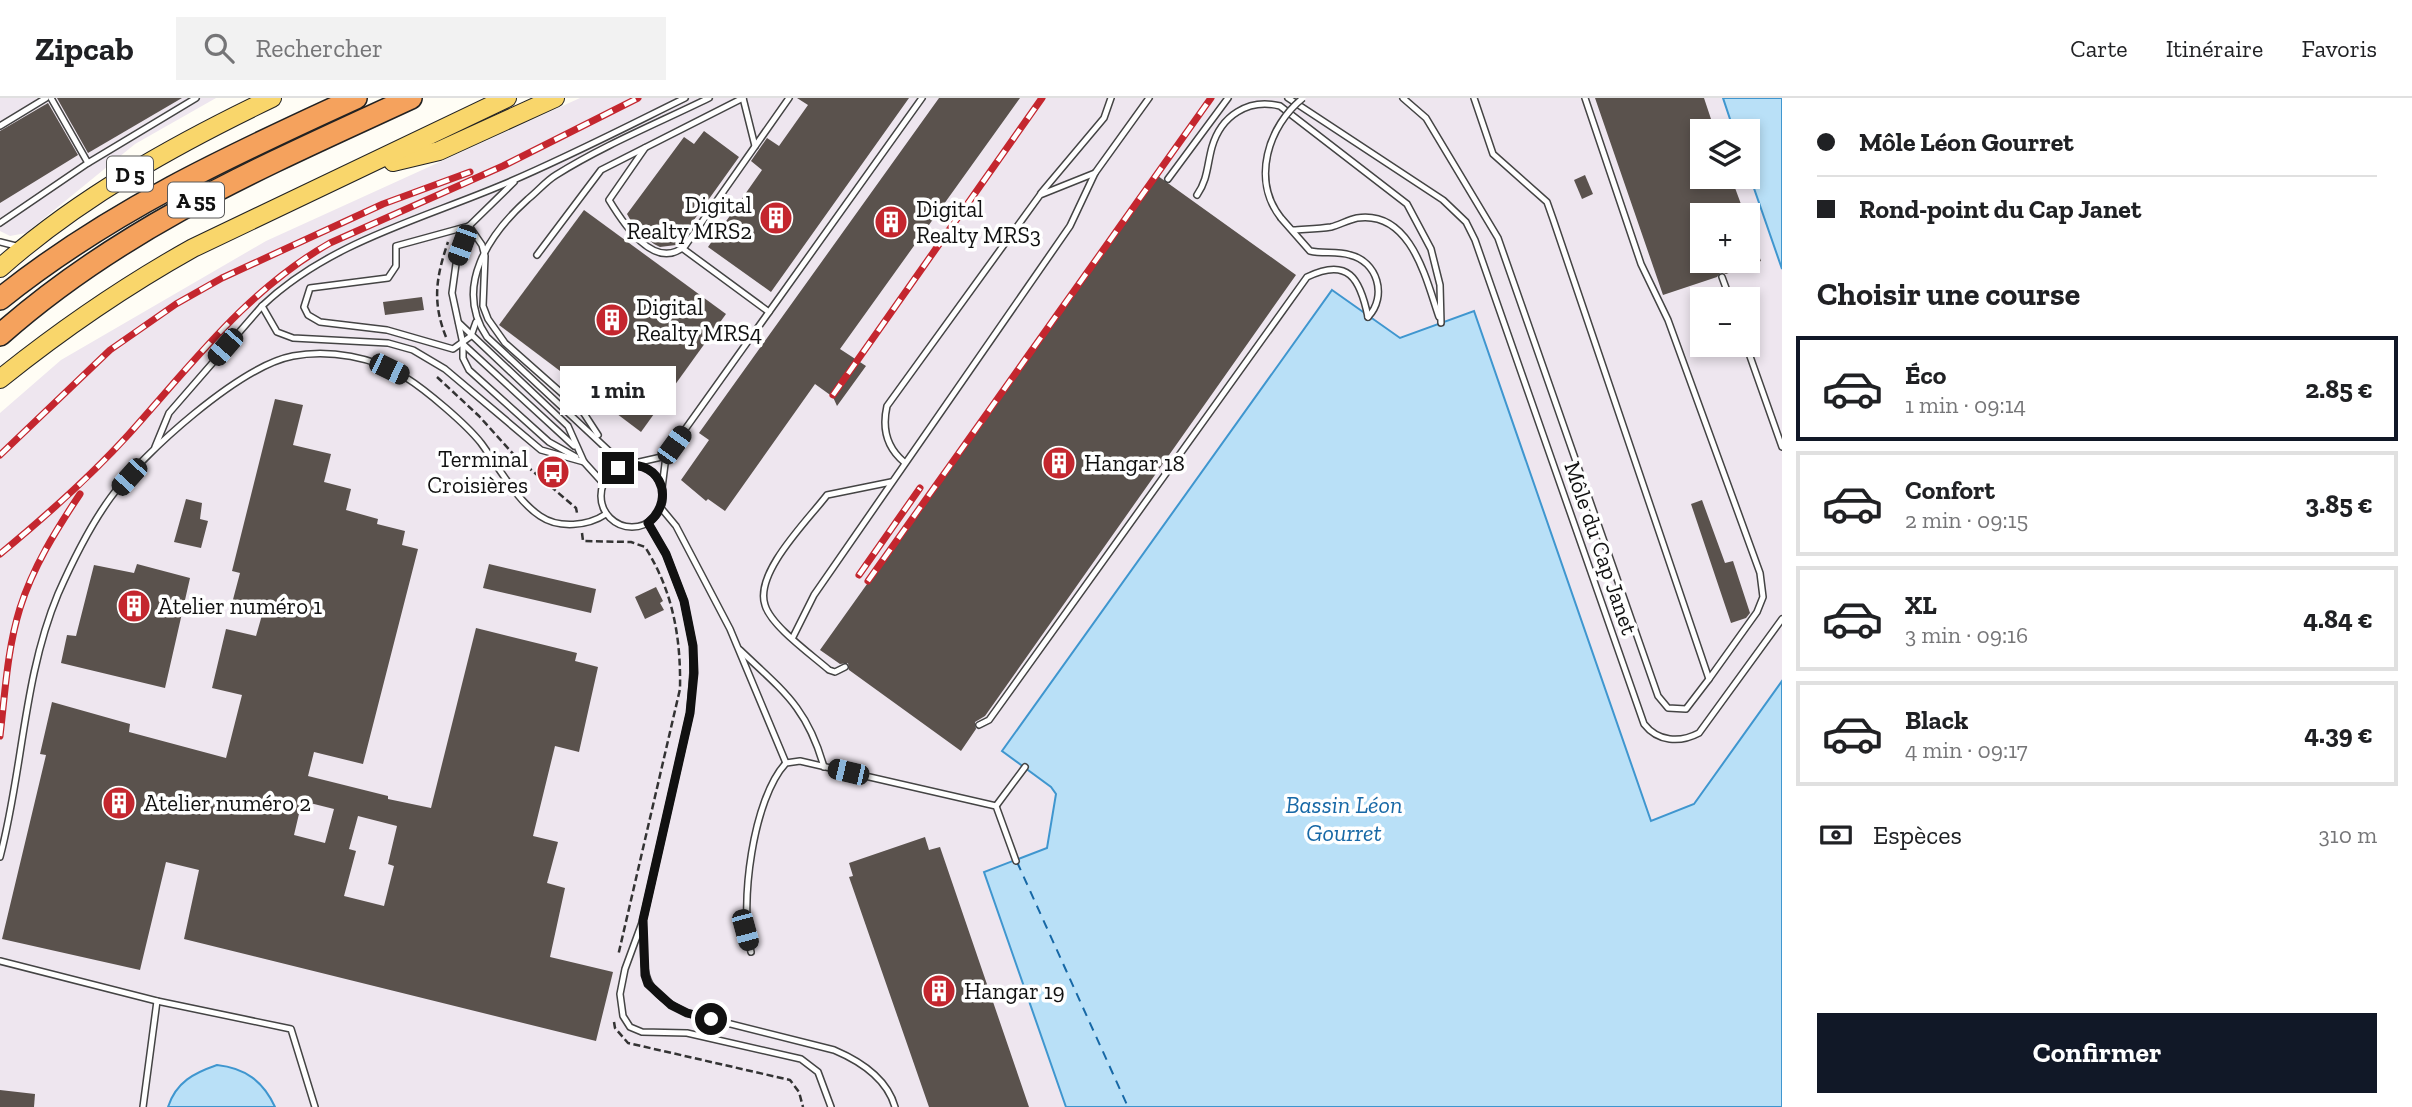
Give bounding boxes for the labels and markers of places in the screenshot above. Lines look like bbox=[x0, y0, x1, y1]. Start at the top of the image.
place label: Digital Realty MRS2 bbox=[627, 191, 752, 245]
place label: Digital Realty MRS3 bbox=[916, 195, 1041, 249]
building icon: Digital Realty MRS2 bbox=[757, 199, 795, 237]
building icon: Digital Realty MRS3 bbox=[872, 203, 910, 241]
place label: Digital Realty MRS4 bbox=[636, 293, 762, 347]
building icon: Digital Realty MRS4 bbox=[593, 301, 631, 339]
building icon: Hangar 18 bbox=[1040, 444, 1078, 482]
place label: Terminal Croisières bbox=[427, 445, 528, 499]
place label: Hangar 18 bbox=[1084, 449, 1185, 477]
bus stop icon: Terminal Croisières bbox=[534, 453, 572, 491]
building icon: Atelier numéro 1 bbox=[115, 587, 153, 625]
place label: Atelier numéro 1 bbox=[158, 592, 322, 620]
building icon: Atelier numéro 2 bbox=[100, 784, 138, 822]
place label: Atelier numéro 2 bbox=[144, 789, 311, 817]
building icon: Hangar 19 bbox=[920, 972, 958, 1010]
place label: Hangar 19 bbox=[964, 977, 1065, 1005]

